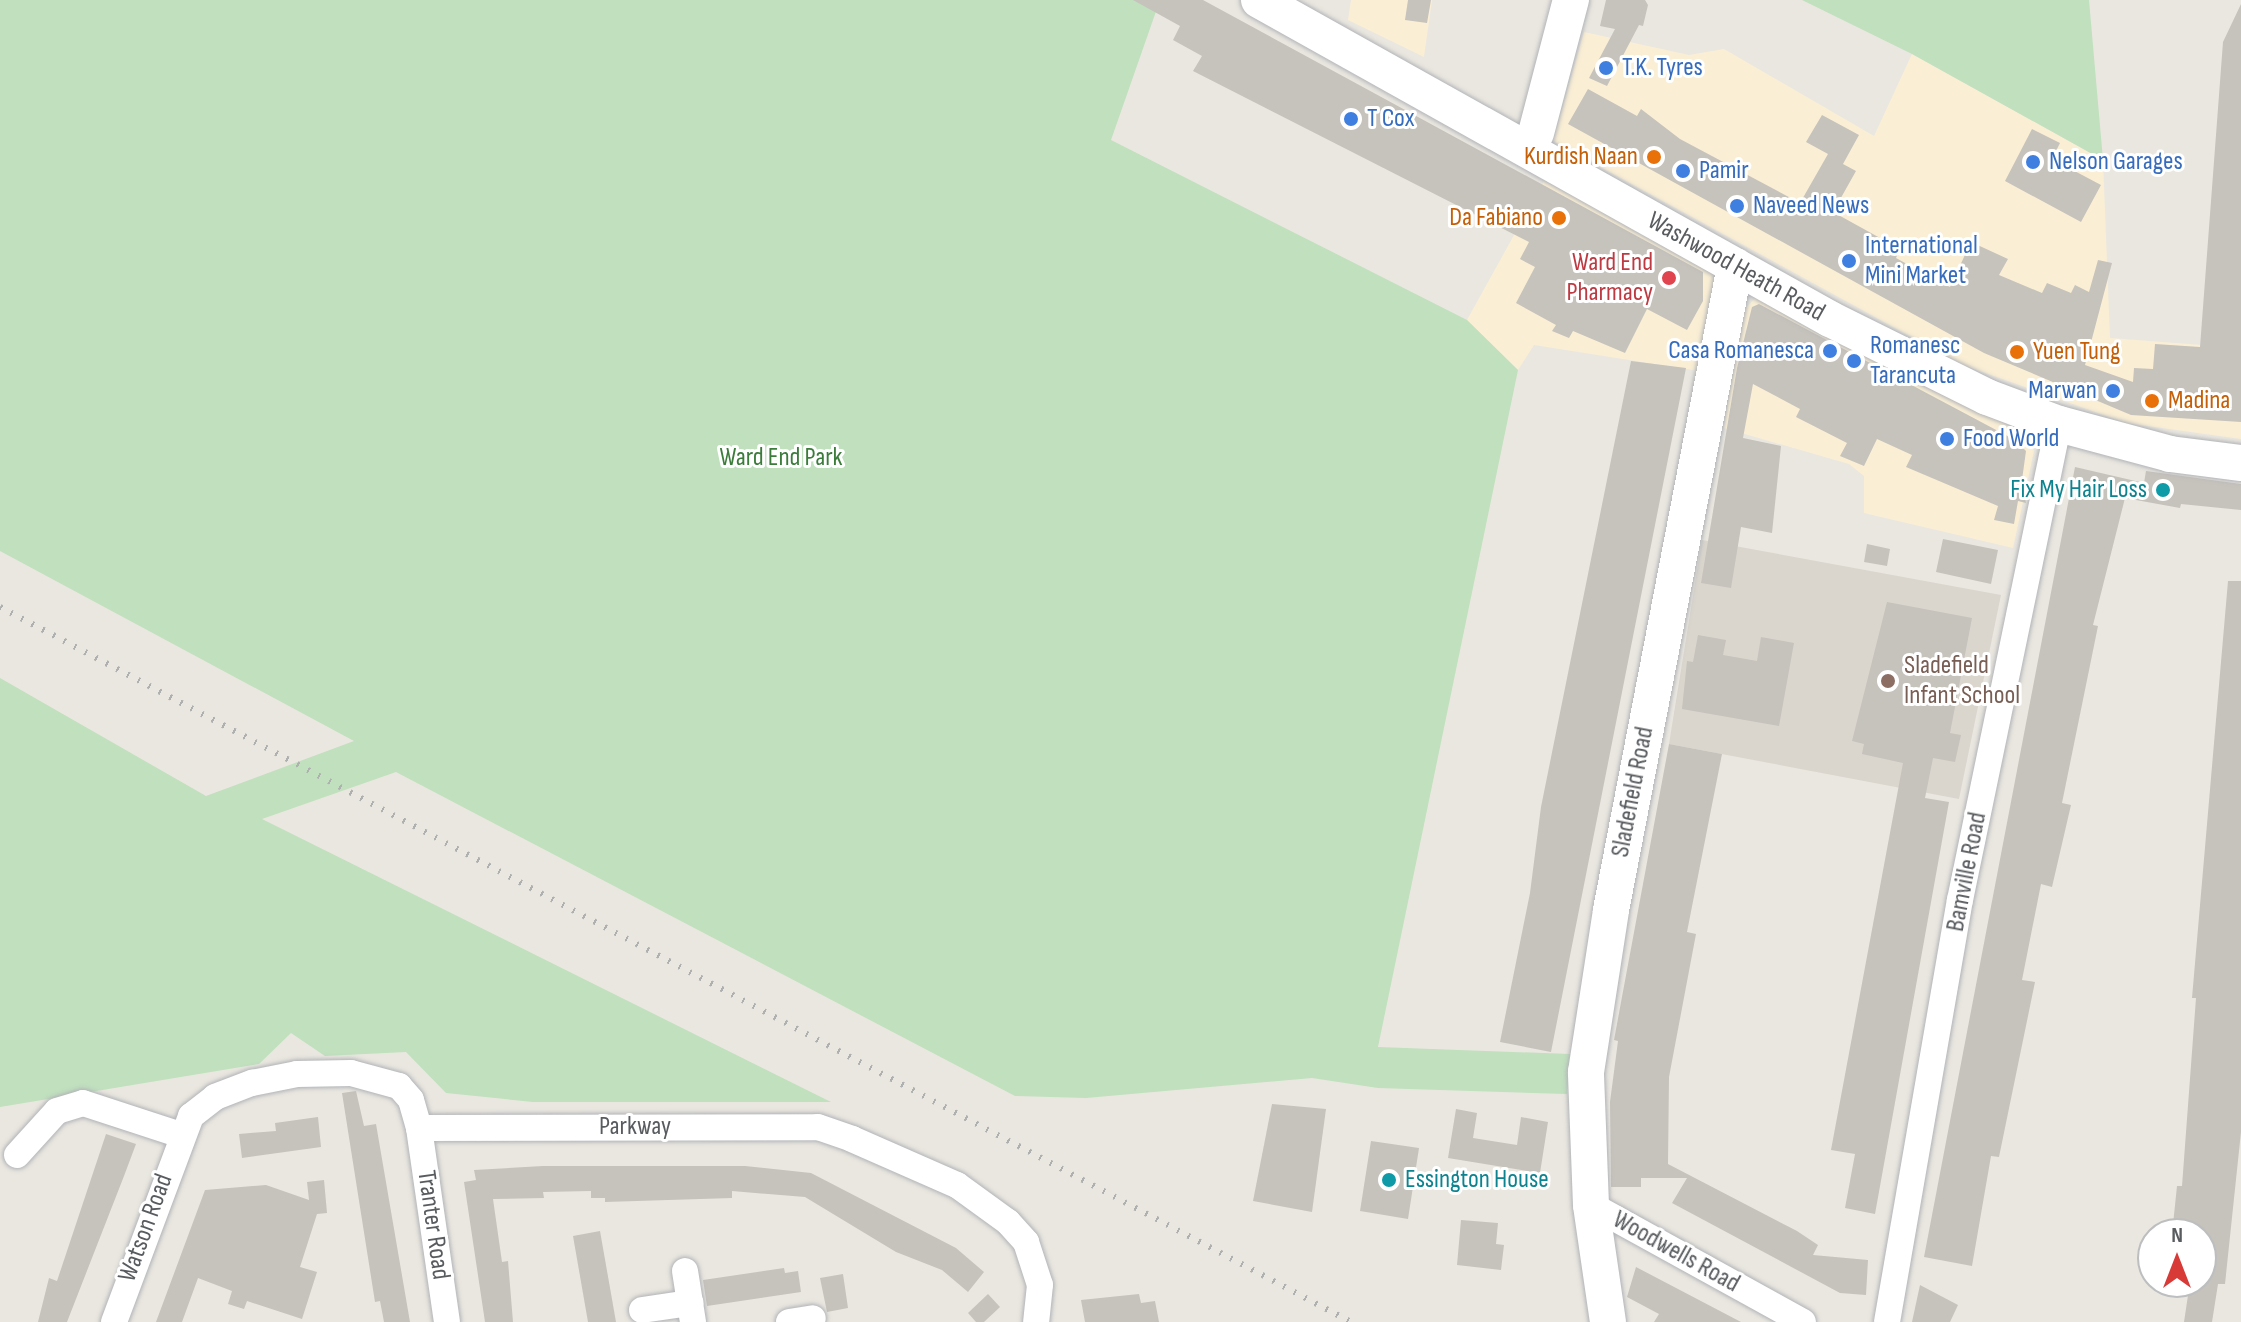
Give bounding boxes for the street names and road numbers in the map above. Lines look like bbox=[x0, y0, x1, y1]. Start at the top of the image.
street label: Washwood Heath Road bbox=[1642, 205, 1830, 329]
street label: Sladefield Road bbox=[1605, 724, 1661, 860]
street label: Bamville Road bbox=[1940, 810, 1994, 934]
street label: Parkway bbox=[599, 1111, 671, 1143]
street label: Tranter Road bbox=[410, 1168, 456, 1282]
street label: Watson Road bbox=[112, 1170, 180, 1286]
street label: Woodwells Road bbox=[1607, 1204, 1745, 1300]

